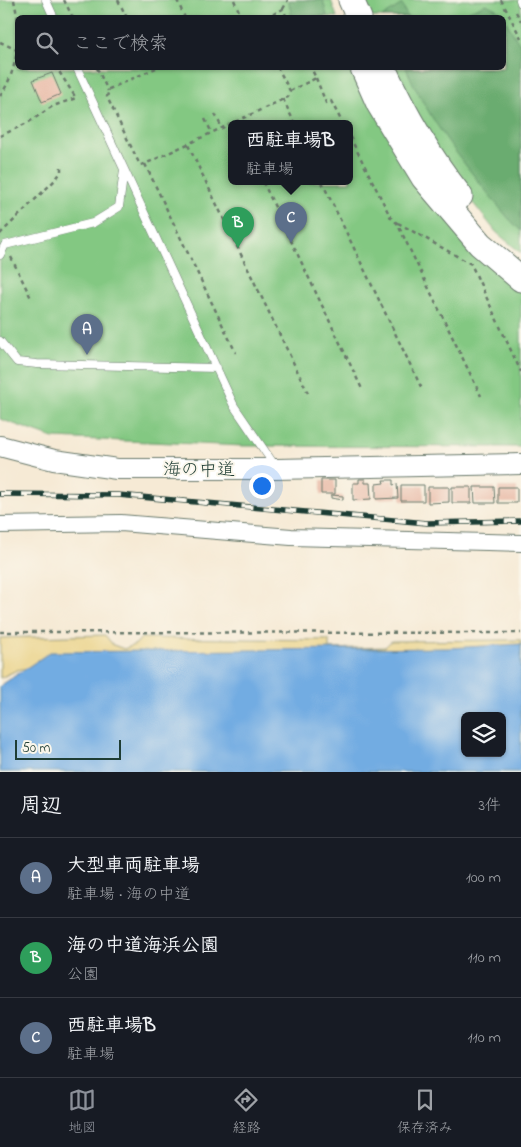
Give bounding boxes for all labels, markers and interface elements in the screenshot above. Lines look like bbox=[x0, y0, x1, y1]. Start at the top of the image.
search box bbox=[15, 15, 506, 70]
icon: search bbox=[33, 29, 61, 57]
text: ここで検索 bbox=[73, 31, 168, 58]
popup bbox=[228, 120, 353, 185]
text: 西駐車場B bbox=[246, 128, 335, 155]
text: 駐車場 bbox=[246, 158, 294, 182]
pin: C bbox=[275, 202, 307, 243]
pin: B bbox=[222, 207, 254, 248]
pin: A bbox=[71, 314, 103, 355]
street label: 海の中道 bbox=[163, 458, 235, 484]
your location bbox=[249, 473, 275, 499]
map controls bbox=[461, 712, 506, 757]
button: layers bbox=[461, 712, 506, 757]
scale bar bbox=[15, 737, 121, 760]
text: 50 m bbox=[22, 738, 50, 759]
text: 周辺 bbox=[20, 792, 62, 822]
text: 3件 bbox=[478, 794, 501, 818]
text: 大型車両駐車場 bbox=[67, 853, 200, 880]
text: A bbox=[31, 866, 41, 890]
text: 100 m bbox=[466, 866, 501, 890]
text: 駐車場 · 海の中道 bbox=[67, 883, 190, 907]
text: 海の中道海浜公園 bbox=[67, 933, 219, 960]
text: B bbox=[31, 946, 41, 970]
text: 110 m bbox=[467, 946, 501, 970]
text: 公園 bbox=[67, 963, 99, 987]
text: 西駐車場B bbox=[67, 1013, 156, 1040]
text: C bbox=[32, 1026, 40, 1050]
text: 110 m bbox=[467, 1026, 501, 1050]
text: 駐車場 bbox=[67, 1043, 115, 1067]
tab: 地図 bbox=[68, 1086, 96, 1139]
tab: 経路 bbox=[232, 1086, 260, 1139]
tab: 保存済み bbox=[397, 1086, 453, 1139]

